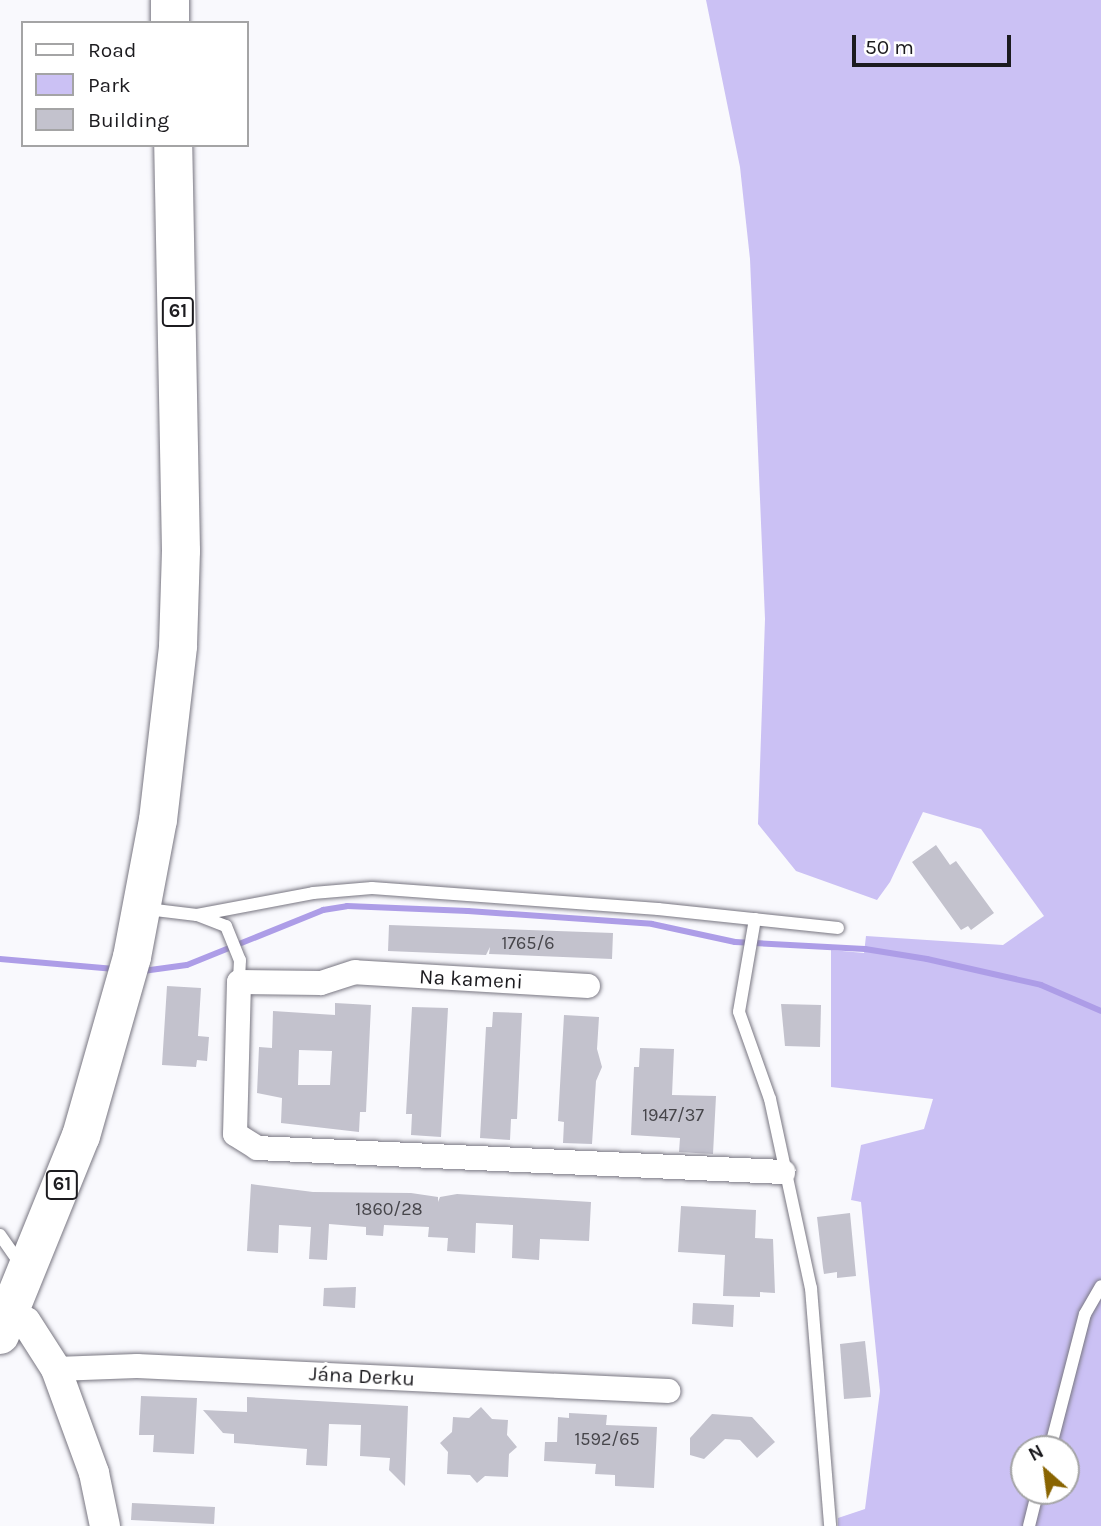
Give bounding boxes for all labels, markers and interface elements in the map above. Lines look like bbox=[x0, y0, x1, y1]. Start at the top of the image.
legend bbox=[21, 21, 248, 147]
scale bar bbox=[856, 21, 1015, 65]
text: 50 m bbox=[865, 35, 914, 59]
text: Road bbox=[88, 38, 136, 62]
text: Park bbox=[88, 73, 131, 97]
text: Building bbox=[88, 108, 169, 132]
road number: 61 bbox=[160, 296, 196, 328]
house number: 1765/6 bbox=[502, 932, 554, 954]
street label: Na kameni bbox=[419, 964, 523, 994]
house number: 1947/37 bbox=[642, 1104, 704, 1126]
road number: 61 bbox=[44, 1170, 80, 1200]
house number: 1860/28 bbox=[355, 1198, 423, 1220]
street label: Jána Derku bbox=[308, 1361, 416, 1391]
house number: 1592/65 bbox=[574, 1428, 640, 1450]
north arrow bbox=[1010, 1435, 1080, 1505]
text: N bbox=[1025, 1440, 1047, 1466]

